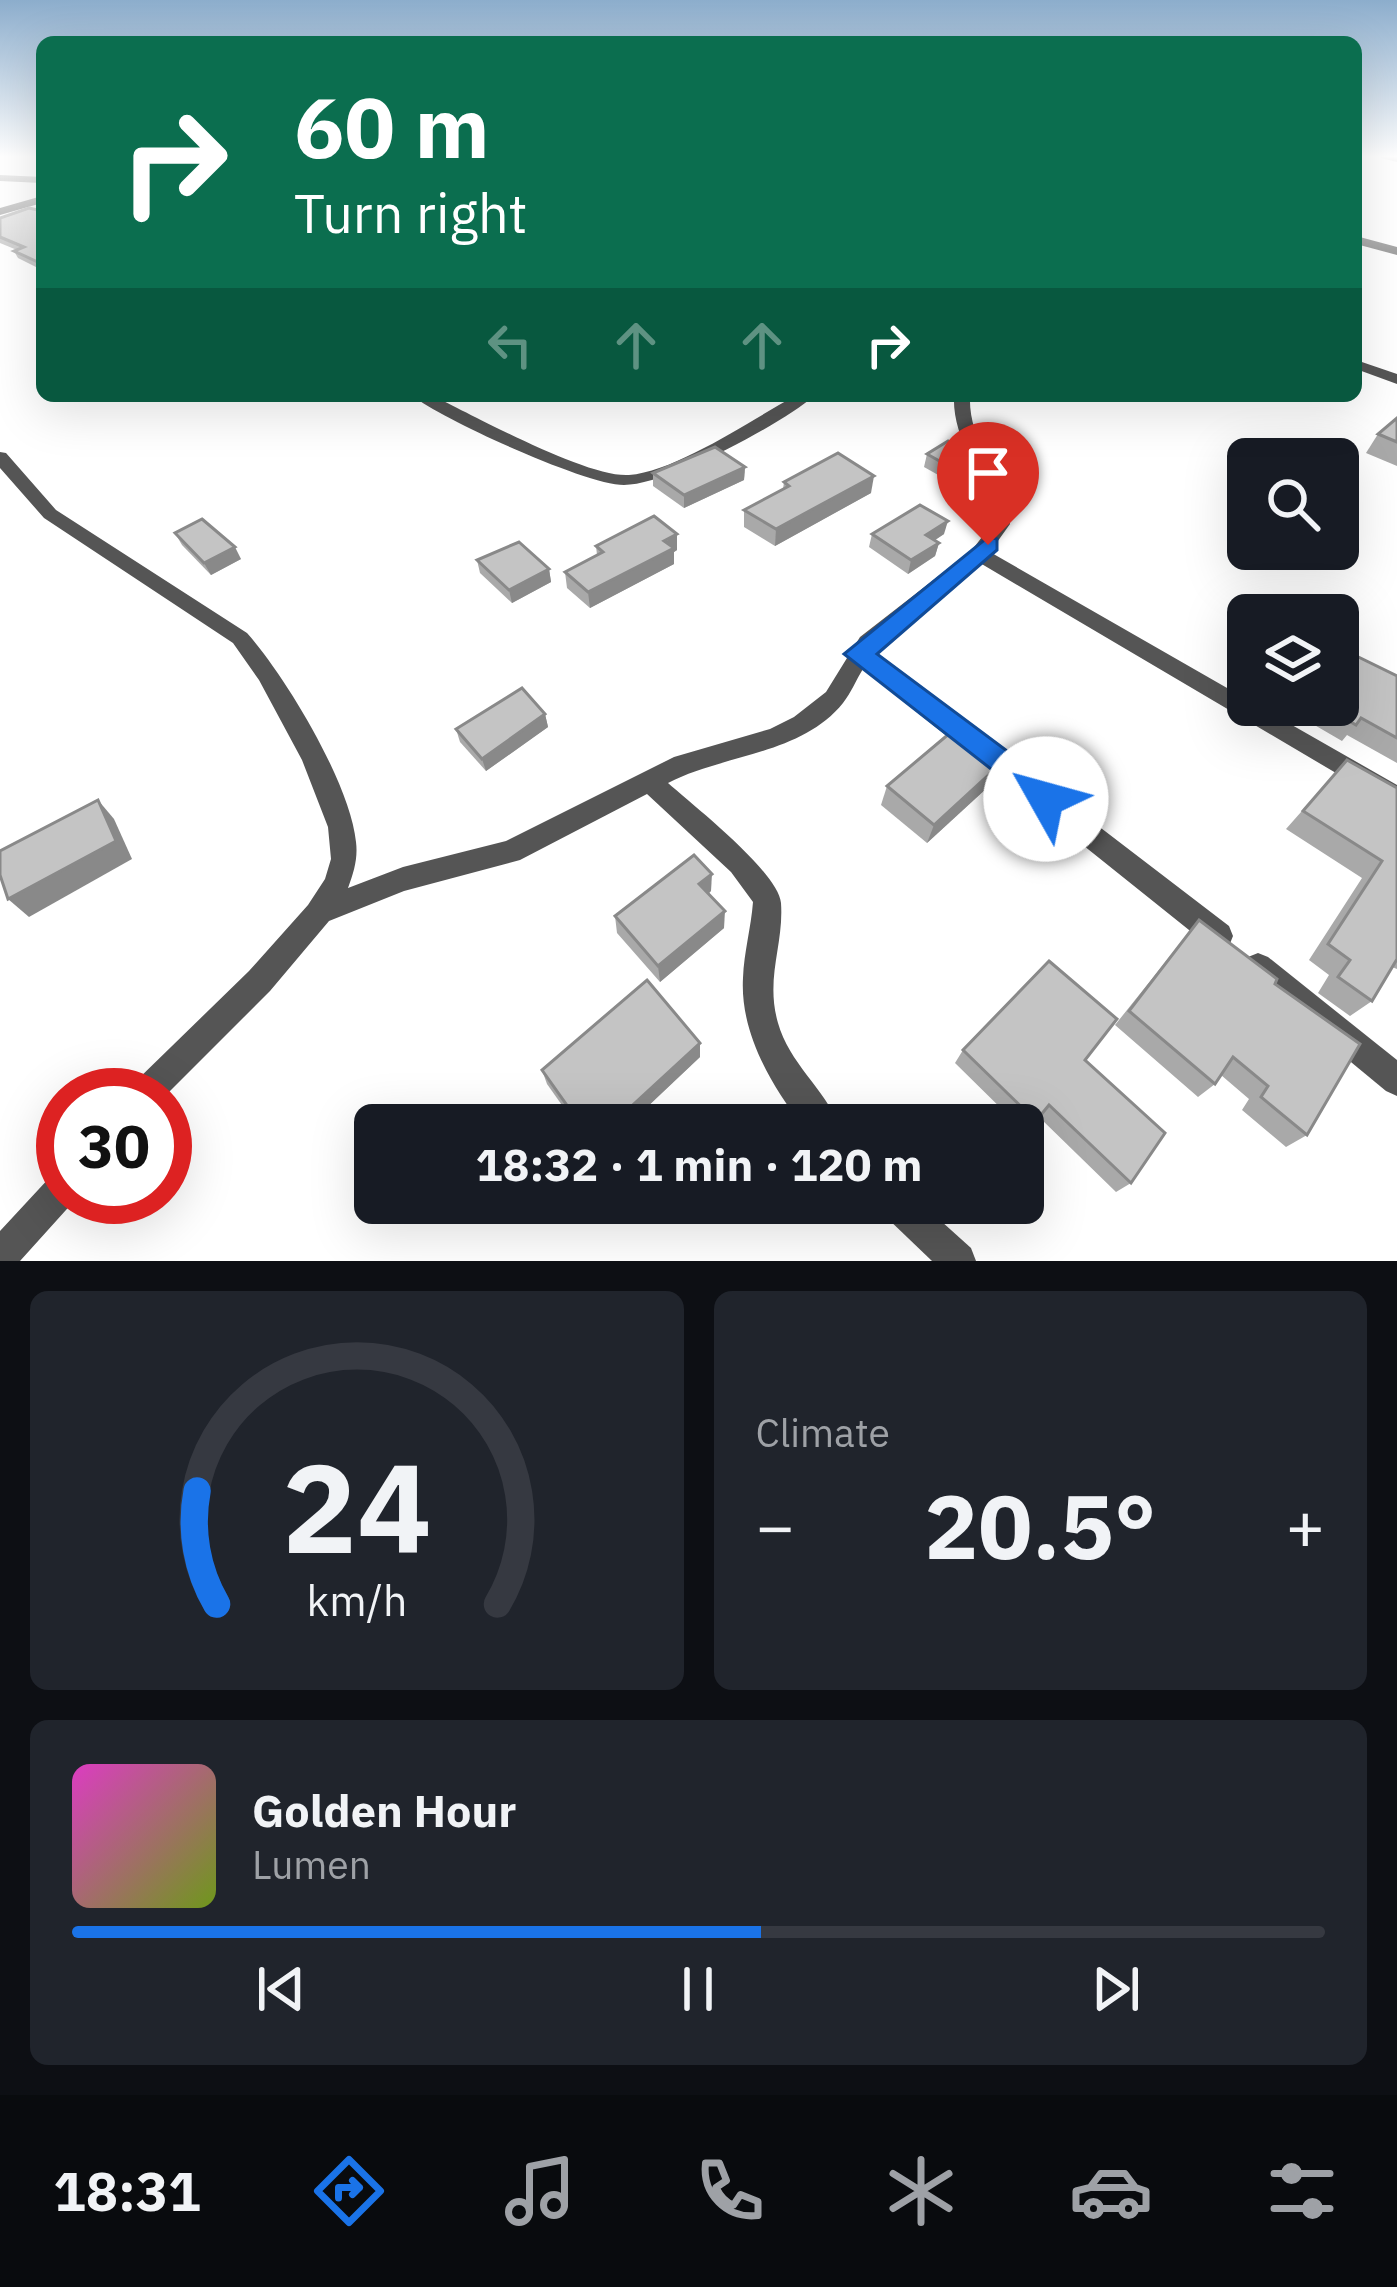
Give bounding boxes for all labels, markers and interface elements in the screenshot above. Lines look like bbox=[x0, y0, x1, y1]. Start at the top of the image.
text: 60 m bbox=[294, 72, 490, 181]
icon: right bbox=[96, 84, 252, 240]
text: Turn right bbox=[294, 178, 528, 248]
icon: left bbox=[477, 312, 543, 378]
icon: ahead bbox=[603, 312, 669, 378]
icon: ahead bbox=[729, 312, 795, 378]
icon: right bbox=[855, 312, 921, 378]
pin bbox=[937, 422, 1039, 545]
map controls bbox=[1227, 438, 1359, 726]
button: search bbox=[1227, 438, 1359, 570]
icon: arrive bbox=[955, 440, 1021, 506]
button: layers bbox=[1227, 594, 1359, 726]
position arrow bbox=[983, 736, 1109, 862]
speed limit sign: 30 bbox=[36, 1068, 192, 1224]
text: 18:32 · 1 min · 120 m bbox=[476, 1135, 922, 1193]
text: Climate bbox=[756, 1407, 890, 1458]
text: 24 bbox=[282, 1425, 432, 1587]
text: 20.5° bbox=[924, 1467, 1156, 1584]
text: − bbox=[756, 1482, 795, 1568]
text: + bbox=[1285, 1482, 1325, 1568]
text: km/h bbox=[306, 1571, 407, 1627]
text: Golden Hour bbox=[252, 1781, 516, 1839]
text: Lumen bbox=[252, 1839, 371, 1890]
icon: previous bbox=[248, 1956, 314, 2022]
icon: pause bbox=[665, 1956, 731, 2022]
icon: next bbox=[1083, 1956, 1149, 2022]
icon: directions bbox=[307, 2149, 391, 2233]
icon: music bbox=[498, 2149, 582, 2233]
icon: phone bbox=[688, 2149, 772, 2233]
icon: climate bbox=[879, 2149, 963, 2233]
icon: car bbox=[1069, 2149, 1153, 2233]
icon: filters bbox=[1260, 2149, 1344, 2233]
text: 18:31 bbox=[53, 2156, 201, 2226]

